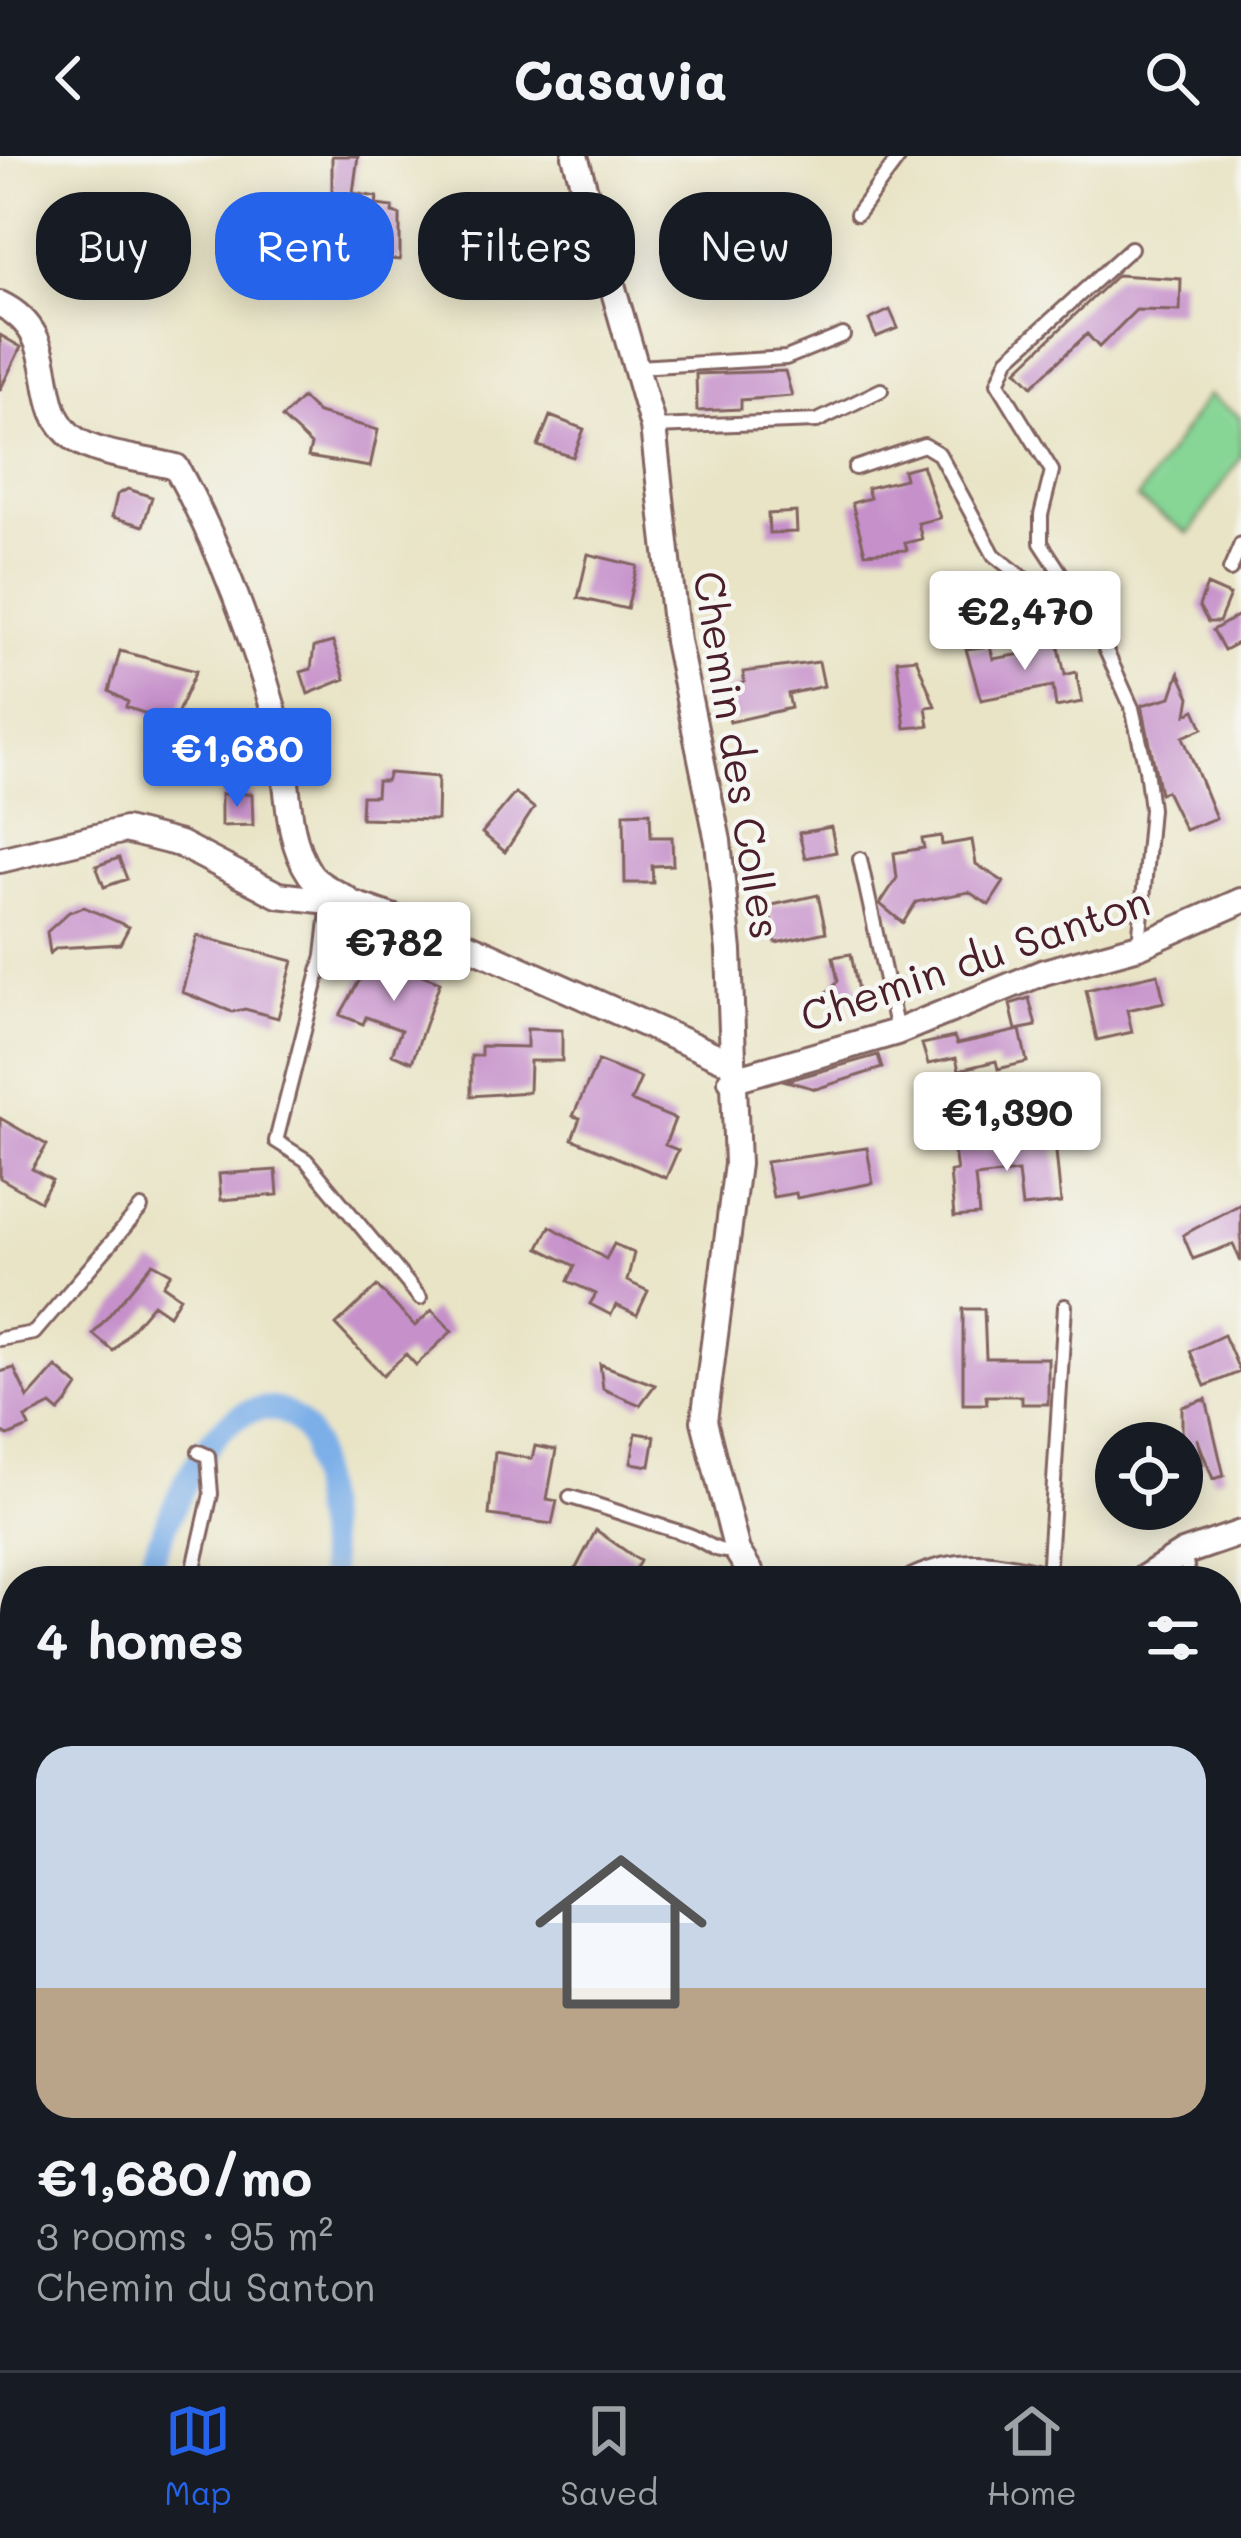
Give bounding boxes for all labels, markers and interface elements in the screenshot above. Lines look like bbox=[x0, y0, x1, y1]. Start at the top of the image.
text: Casavia bbox=[513, 43, 728, 114]
icon: back bbox=[36, 45, 102, 111]
icon: search bbox=[1139, 45, 1205, 111]
chip: Buy bbox=[36, 192, 191, 300]
chip: Rent bbox=[215, 192, 394, 300]
chip: Filters bbox=[418, 192, 635, 300]
chip: New bbox=[659, 192, 832, 300]
street label: Chemin des Colles bbox=[682, 567, 795, 943]
pin: €2,470 bbox=[927, 571, 1123, 673]
text: €2,470 bbox=[957, 584, 1093, 635]
pin: €1,680 bbox=[139, 708, 335, 810]
text: €1,680 bbox=[170, 721, 304, 772]
street label: Chemin du Santon bbox=[793, 872, 1156, 1043]
pin: €782 bbox=[323, 902, 465, 1004]
text: €782 bbox=[344, 915, 444, 966]
pin: €1,390 bbox=[909, 1072, 1105, 1174]
text: €1,390 bbox=[941, 1085, 1073, 1136]
map controls bbox=[1095, 1422, 1203, 1530]
button: locate bbox=[1095, 1422, 1203, 1530]
text: 4 homes bbox=[36, 1605, 244, 1672]
icon: filters bbox=[1140, 1605, 1206, 1671]
icon: home bbox=[513, 1824, 729, 2040]
text: €1,680/mo bbox=[36, 2142, 312, 2209]
text: 3 rooms · 95 m² bbox=[36, 2209, 333, 2260]
text: Chemin du Santon bbox=[36, 2260, 375, 2311]
tab: Map bbox=[164, 2398, 232, 2513]
tab: Saved bbox=[560, 2398, 658, 2513]
tab: Home bbox=[987, 2398, 1077, 2513]

